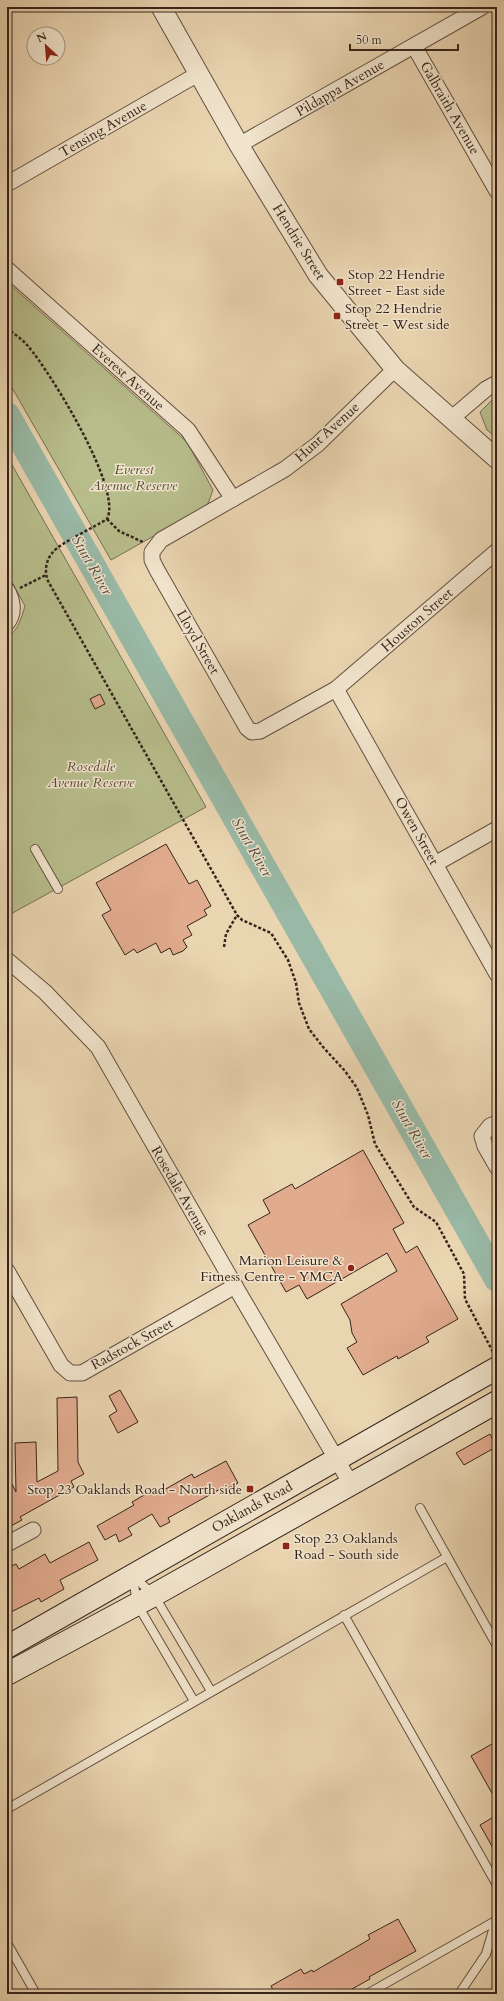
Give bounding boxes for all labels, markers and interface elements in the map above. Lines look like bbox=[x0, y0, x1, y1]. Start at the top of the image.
north arrow bbox=[26, 26, 66, 66]
scale bar bbox=[350, 26, 458, 52]
text: N bbox=[34, 28, 50, 46]
text: 50 m bbox=[356, 32, 383, 48]
street label: Pildappa Avenue bbox=[292, 55, 388, 121]
street label: Galbraith Avenue bbox=[416, 58, 484, 158]
street label: Tensing Avenue bbox=[56, 96, 150, 162]
street label: Hendrie Street bbox=[268, 200, 330, 284]
place label: Stop 22 Hendrie Street - East side bbox=[348, 265, 445, 300]
marker: Stop 22 Hendrie Street - East side bbox=[335, 277, 345, 287]
place label: Stop 22 Hendrie Street - West side bbox=[345, 299, 450, 334]
marker: Stop 22 Hendrie Street - West side bbox=[332, 311, 342, 321]
street label: Everest Avenue bbox=[88, 339, 168, 415]
street label: Hunt Avenue bbox=[291, 398, 363, 466]
park label: Everest Avenue Reserve bbox=[89, 460, 178, 495]
water label: Sturt River bbox=[67, 531, 118, 600]
street label: Houston Street bbox=[377, 583, 457, 656]
street label: Lloyd Street bbox=[172, 606, 224, 678]
park label: Rosedale Avenue Reserve bbox=[46, 757, 135, 792]
street label: Owen Street bbox=[390, 794, 444, 869]
water label: Sturt River bbox=[227, 813, 278, 882]
water label: Sturt River bbox=[387, 1095, 438, 1164]
street label: Rosedale Avenue bbox=[147, 1143, 213, 1239]
place label: Marion Leisure & Fitness Centre - YMCA bbox=[200, 1251, 344, 1286]
marker: Marion Leisure & Fitness Centre - YMCA bbox=[346, 1263, 356, 1273]
street label: Radstock Street bbox=[88, 1313, 177, 1374]
street label: Oaklands Road bbox=[208, 1477, 296, 1537]
place label: Stop 23 Oaklands Road - North side bbox=[27, 1480, 242, 1499]
marker: Stop 23 Oaklands Road - North side bbox=[245, 1484, 255, 1494]
place label: Stop 23 Oaklands Road - South side bbox=[294, 1529, 399, 1564]
marker: Stop 23 Oaklands Road - South side bbox=[281, 1541, 291, 1551]

